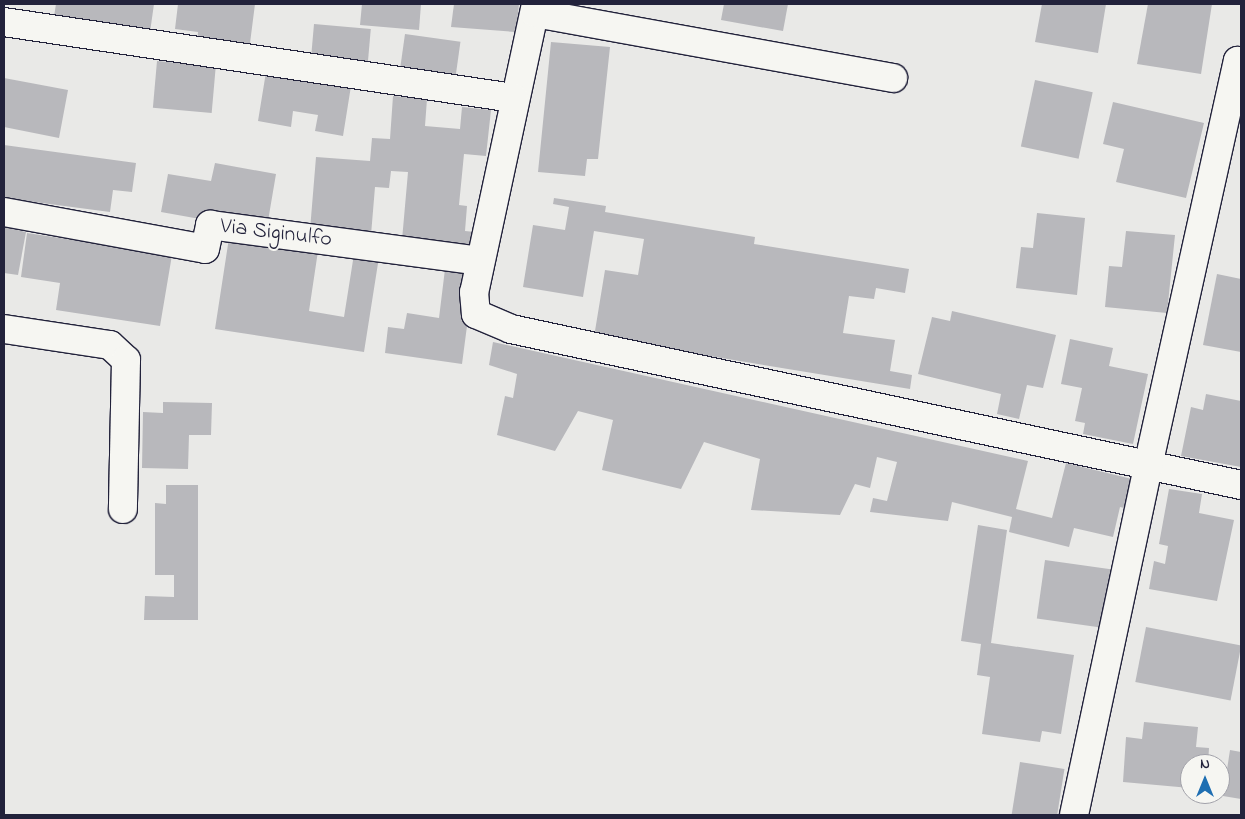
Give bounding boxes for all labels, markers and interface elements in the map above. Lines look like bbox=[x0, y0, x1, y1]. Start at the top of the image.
street label: Via Siginulfo bbox=[219, 214, 333, 254]
north arrow bbox=[1180, 754, 1230, 804]
text: N bbox=[1200, 754, 1210, 775]

